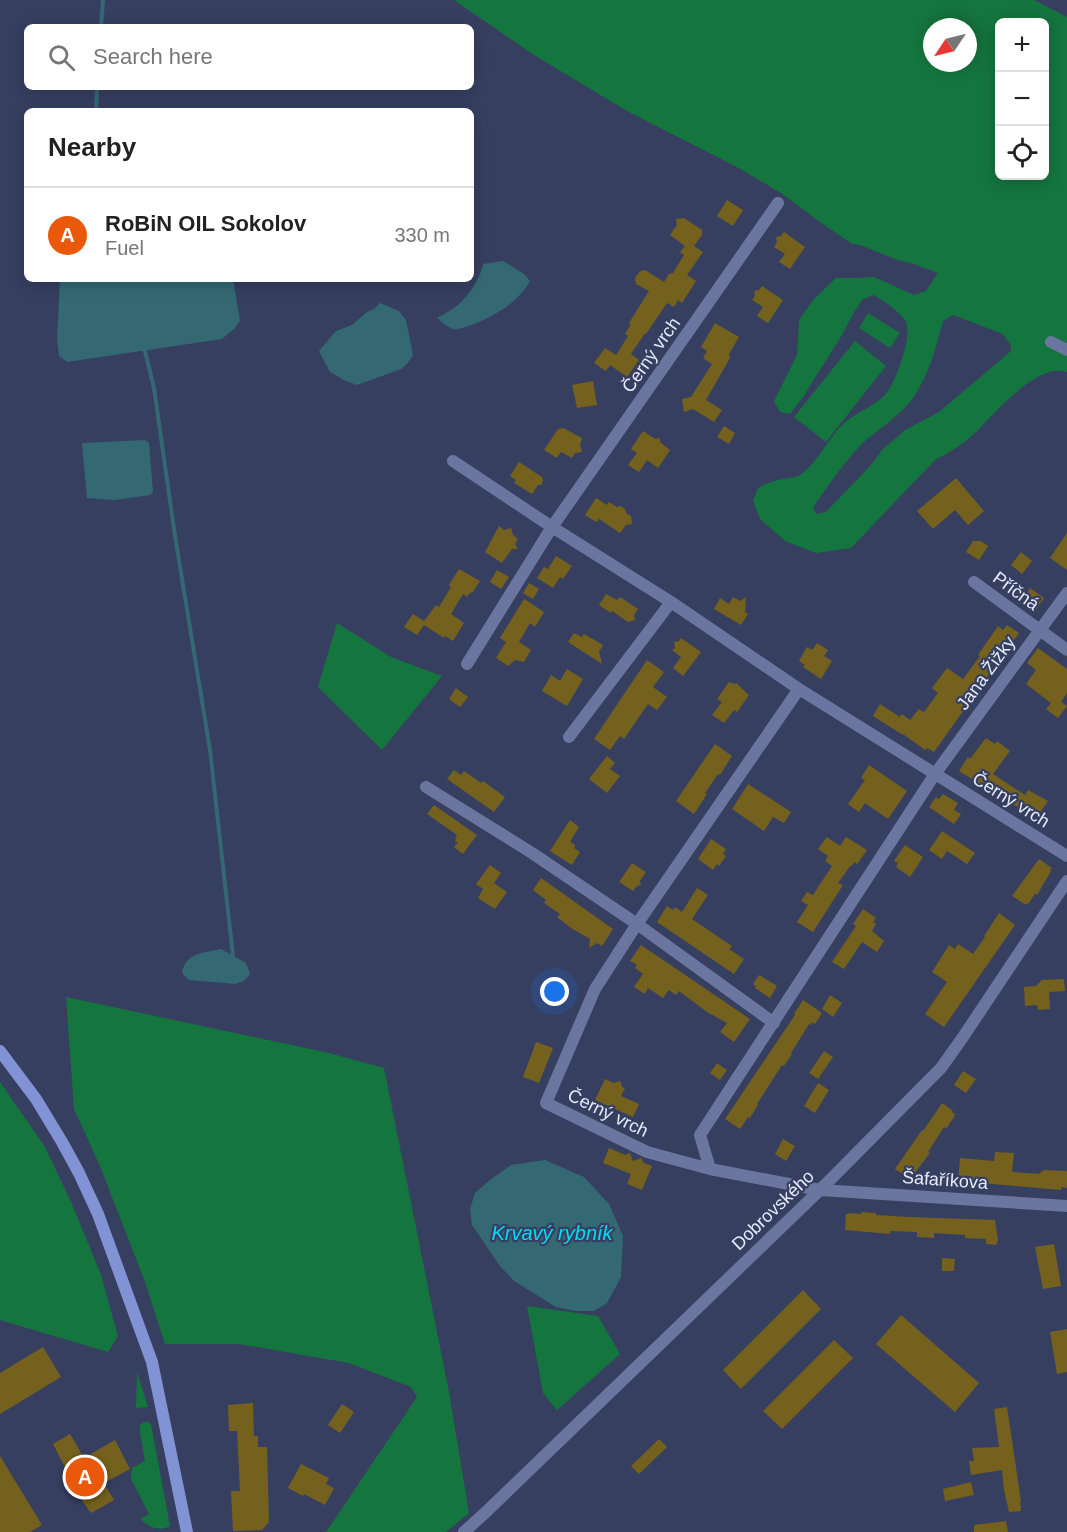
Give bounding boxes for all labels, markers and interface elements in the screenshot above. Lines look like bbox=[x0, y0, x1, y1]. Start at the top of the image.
north arrow bbox=[923, 18, 977, 72]
map controls bbox=[995, 18, 1049, 180]
button: + bbox=[995, 18, 1049, 72]
search box bbox=[24, 24, 474, 90]
icon: search bbox=[45, 41, 78, 74]
text: Search here bbox=[93, 44, 213, 69]
button: − bbox=[995, 72, 1049, 126]
button: locate bbox=[995, 126, 1049, 180]
text: Nearby bbox=[48, 132, 136, 162]
text: RoBiN OIL Sokolov bbox=[105, 211, 306, 236]
text: A bbox=[60, 224, 75, 246]
text: 330 m bbox=[394, 224, 450, 246]
text: Fuel bbox=[105, 237, 144, 259]
street label: Černý vrch bbox=[617, 313, 684, 396]
street label: Příčná bbox=[989, 568, 1044, 615]
street label: Jana Žižky bbox=[953, 632, 1019, 714]
street label: Černý vrch bbox=[969, 768, 1054, 832]
your location bbox=[540, 977, 569, 1006]
street label: Černý vrch bbox=[565, 1084, 652, 1141]
street label: Dobrovského bbox=[728, 1166, 818, 1254]
street label: Šafaříkova bbox=[901, 1166, 990, 1193]
water label: Krvavý rybník bbox=[491, 1222, 614, 1244]
pin: A bbox=[66, 1454, 104, 1500]

